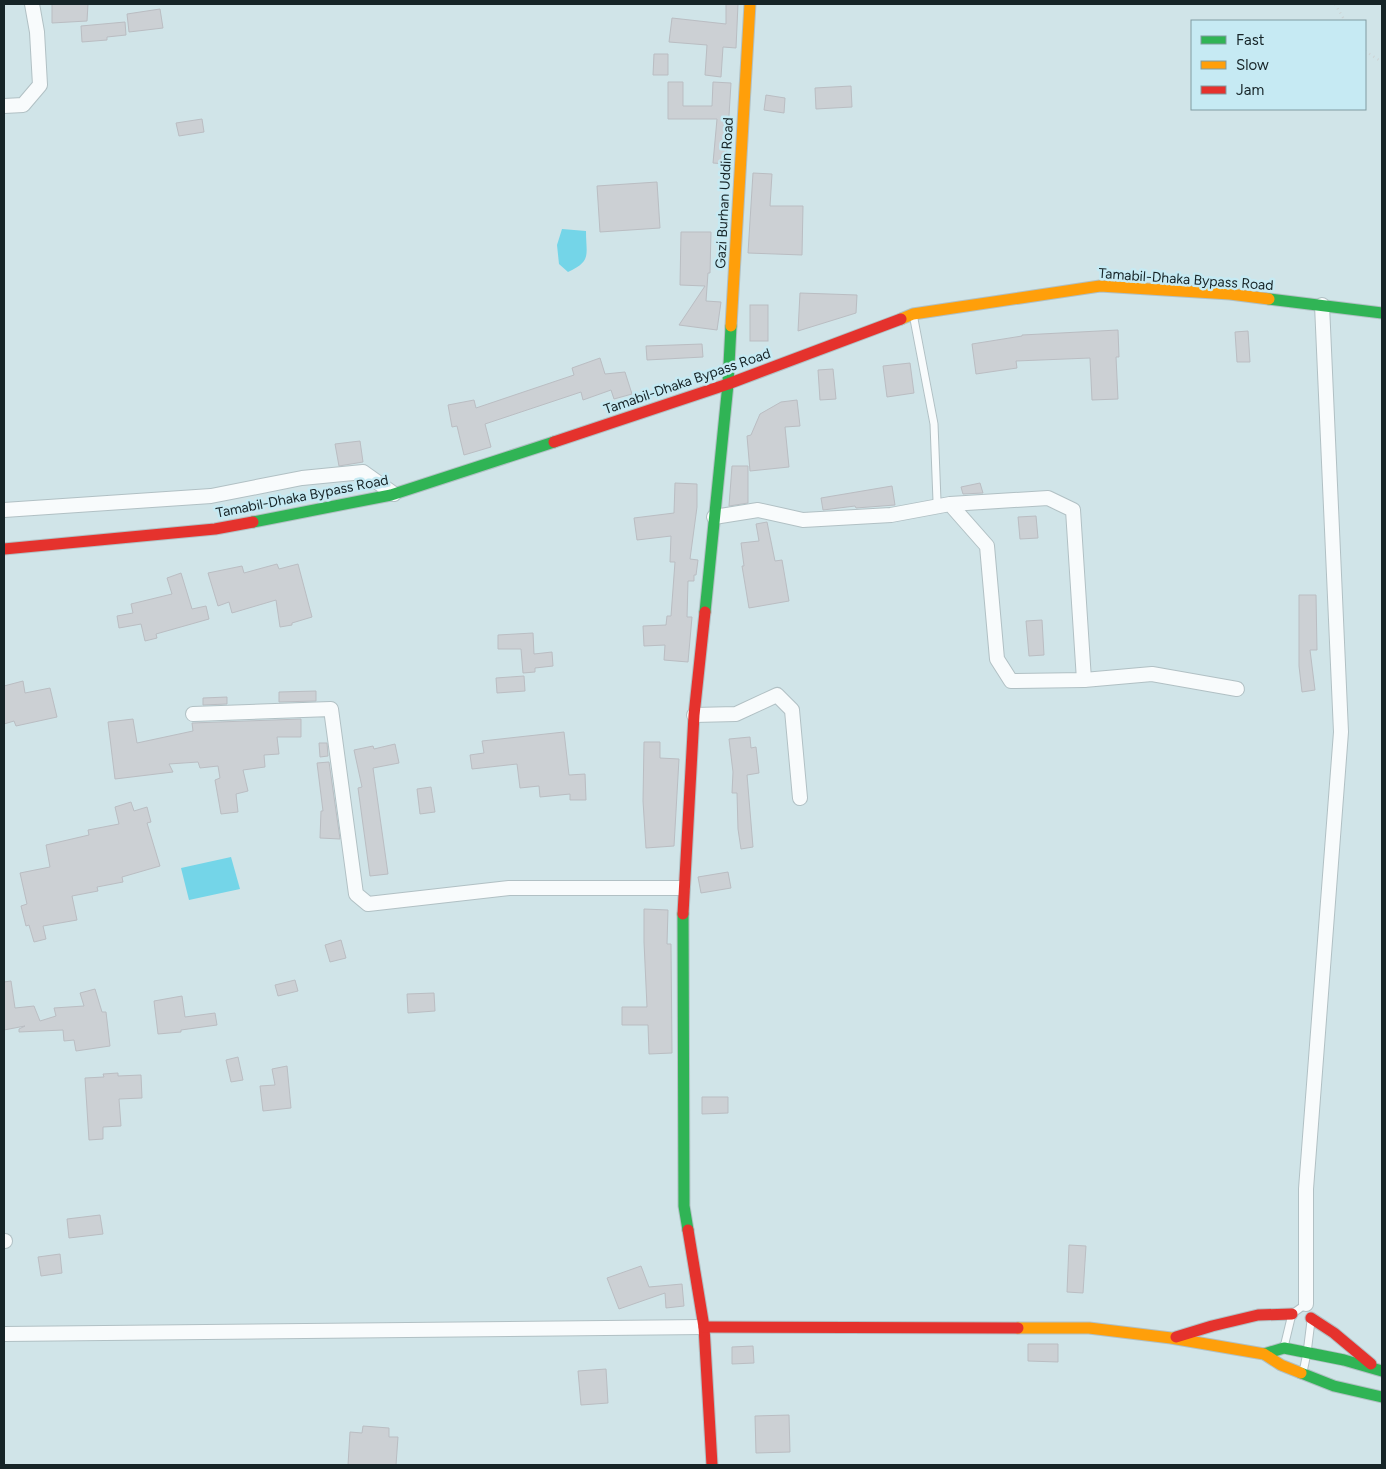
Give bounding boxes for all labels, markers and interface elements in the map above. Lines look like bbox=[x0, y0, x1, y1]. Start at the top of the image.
legend bbox=[1191, 20, 1366, 110]
text: Fast bbox=[1236, 31, 1265, 49]
text: Slow bbox=[1236, 56, 1269, 74]
text: Jam bbox=[1236, 81, 1264, 99]
street label: Gazi Burhan Uddin Road bbox=[712, 117, 737, 269]
street label: Tamabil-Dhaka Bypass Road bbox=[1098, 265, 1274, 294]
street label: Tamabil-Dhaka Bypass Road bbox=[602, 345, 773, 418]
street label: Tamabil-Dhaka Bypass Road bbox=[214, 471, 390, 522]

